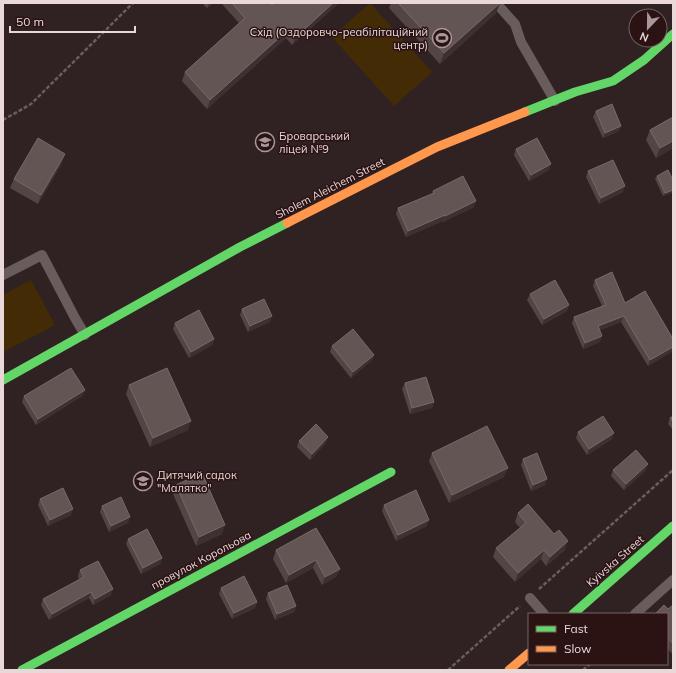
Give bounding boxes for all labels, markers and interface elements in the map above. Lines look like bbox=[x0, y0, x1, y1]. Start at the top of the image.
scale bar bbox=[10, 8, 135, 34]
north arrow bbox=[628, 8, 668, 48]
text: 50 m bbox=[16, 14, 44, 29]
place label: Схід (Оздоровчо-реабілітаційний центр) bbox=[250, 25, 428, 52]
sports icon: Схід (Оздоровчо-реабілітаційний центр) bbox=[431, 27, 453, 49]
text: N bbox=[638, 29, 651, 45]
place label: Броварський ліцей №9 bbox=[279, 129, 350, 156]
school or university icon: Броварський ліцей №9 bbox=[254, 131, 276, 153]
street label: Sholem Aleichem Street bbox=[273, 154, 387, 222]
place label: Дитячий садок "Малятко" bbox=[157, 468, 237, 495]
school or university icon: Дитячий садок "Малятко" bbox=[132, 470, 154, 492]
street label: провулок Корольова bbox=[149, 528, 253, 592]
street label: Kyivska Street bbox=[583, 532, 647, 590]
legend bbox=[528, 613, 668, 665]
text: Fast bbox=[564, 621, 588, 636]
text: Slow bbox=[564, 641, 592, 656]

